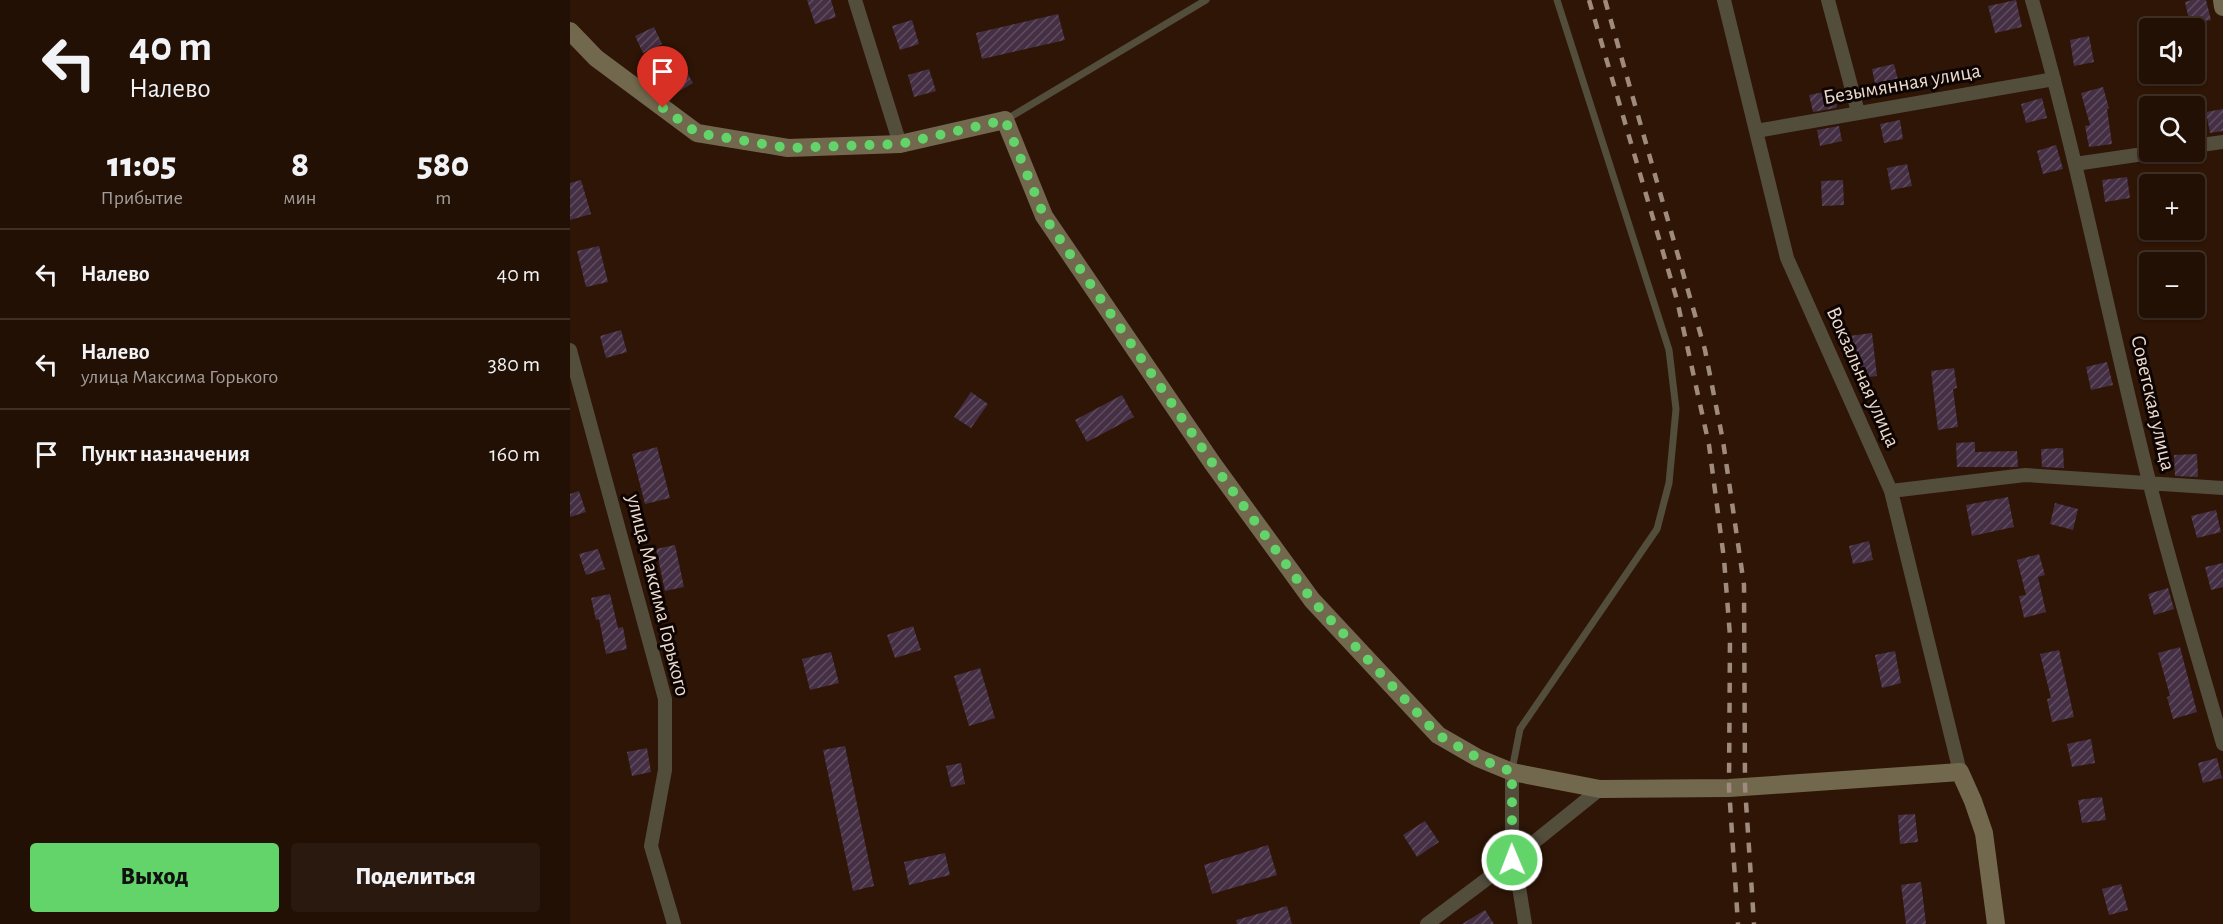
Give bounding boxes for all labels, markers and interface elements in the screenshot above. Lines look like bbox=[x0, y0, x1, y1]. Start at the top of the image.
map controls bbox=[2139, 18, 2205, 318]
button: sound bbox=[2139, 18, 2205, 84]
icon: left bbox=[30, 24, 108, 102]
text: 40 m bbox=[129, 26, 212, 68]
pin bbox=[637, 46, 688, 108]
icon: arrive bbox=[646, 55, 679, 88]
street label: Безымянная улица bbox=[1822, 60, 1983, 108]
text: Налево bbox=[129, 75, 211, 102]
button: search bbox=[2139, 96, 2205, 162]
text: 11:05 bbox=[107, 147, 176, 183]
text: 8 bbox=[291, 147, 309, 183]
text: 580 bbox=[417, 147, 470, 183]
button: + bbox=[2139, 174, 2205, 240]
text: Прибытие bbox=[100, 188, 183, 208]
text: мин bbox=[283, 188, 317, 208]
text: m bbox=[435, 188, 451, 208]
button: − bbox=[2139, 252, 2205, 318]
icon: left bbox=[30, 258, 63, 291]
text: Налево bbox=[81, 263, 150, 285]
text: 40 m bbox=[497, 263, 540, 285]
street label: Вокзальная улица bbox=[1823, 304, 1904, 451]
street label: Советская улица bbox=[2127, 333, 2179, 473]
text: Налево bbox=[81, 341, 150, 363]
icon: left bbox=[30, 348, 63, 381]
text: 380 m bbox=[488, 353, 540, 375]
text: улица Максима Горького bbox=[81, 367, 278, 387]
icon: arrive bbox=[30, 438, 63, 471]
text: Пункт назначения bbox=[81, 443, 250, 465]
text: 160 m bbox=[489, 443, 540, 465]
street label: улица Максима Горького bbox=[623, 491, 693, 698]
position arrow bbox=[1480, 828, 1544, 892]
button: Выход bbox=[30, 843, 279, 912]
button: Поделиться bbox=[291, 843, 540, 912]

